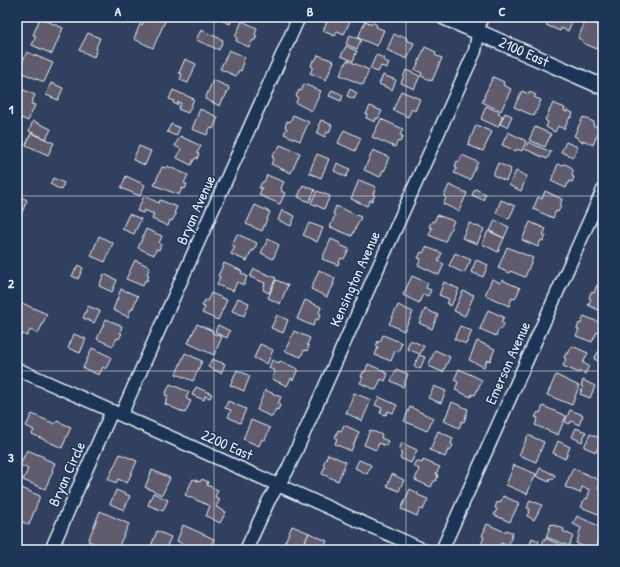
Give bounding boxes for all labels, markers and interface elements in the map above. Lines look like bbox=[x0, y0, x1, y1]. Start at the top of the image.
text: A bbox=[115, 2, 122, 20]
text: B bbox=[307, 2, 314, 20]
text: C bbox=[498, 2, 506, 20]
street label: 2100 East bbox=[496, 31, 553, 72]
text: 1 bbox=[9, 100, 14, 118]
street label: Bryan Avenue bbox=[171, 172, 220, 248]
street label: Kensington Avenue bbox=[324, 228, 385, 330]
text: 2 bbox=[8, 274, 15, 292]
street label: Emerson Avenue bbox=[480, 318, 535, 408]
street label: 2200 East bbox=[198, 424, 257, 466]
street label: Bryan Circle bbox=[43, 438, 90, 510]
text: 3 bbox=[8, 448, 14, 466]

